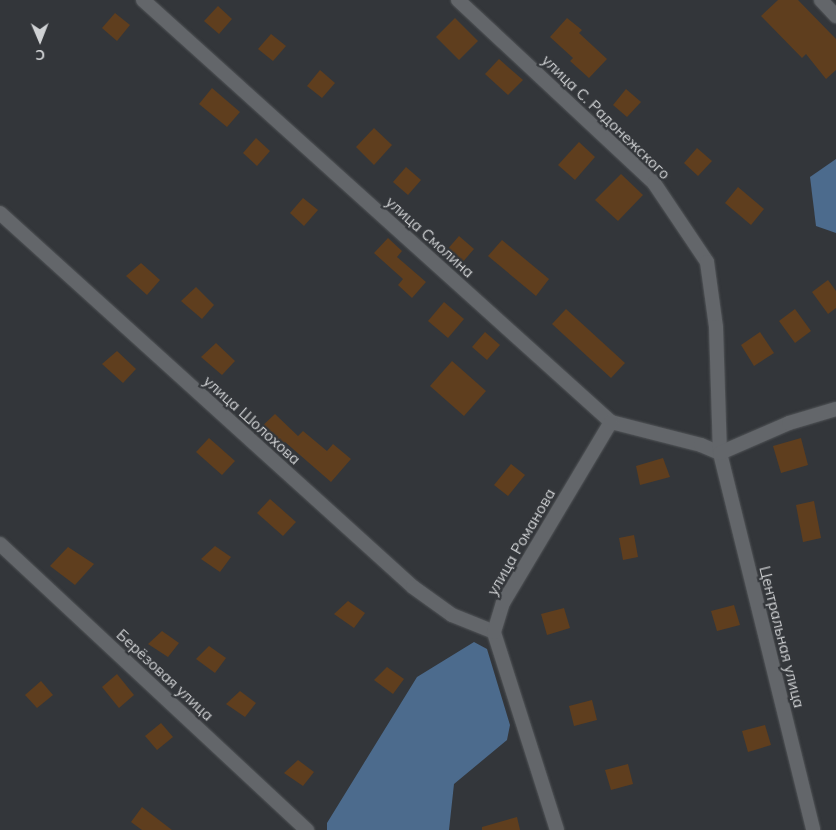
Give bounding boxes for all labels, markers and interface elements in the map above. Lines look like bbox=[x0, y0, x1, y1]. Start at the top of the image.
north arrow bbox=[15, 15, 65, 65]
text: С bbox=[35, 46, 45, 64]
street label: улица С. Радонежского bbox=[538, 51, 674, 183]
street label: улица Смолина bbox=[382, 193, 478, 281]
street label: улица Шолохова bbox=[200, 372, 304, 468]
street label: улица Романова bbox=[483, 485, 559, 599]
street label: Центральная улица bbox=[756, 564, 808, 710]
street label: Берёзовая улица bbox=[113, 626, 217, 724]

